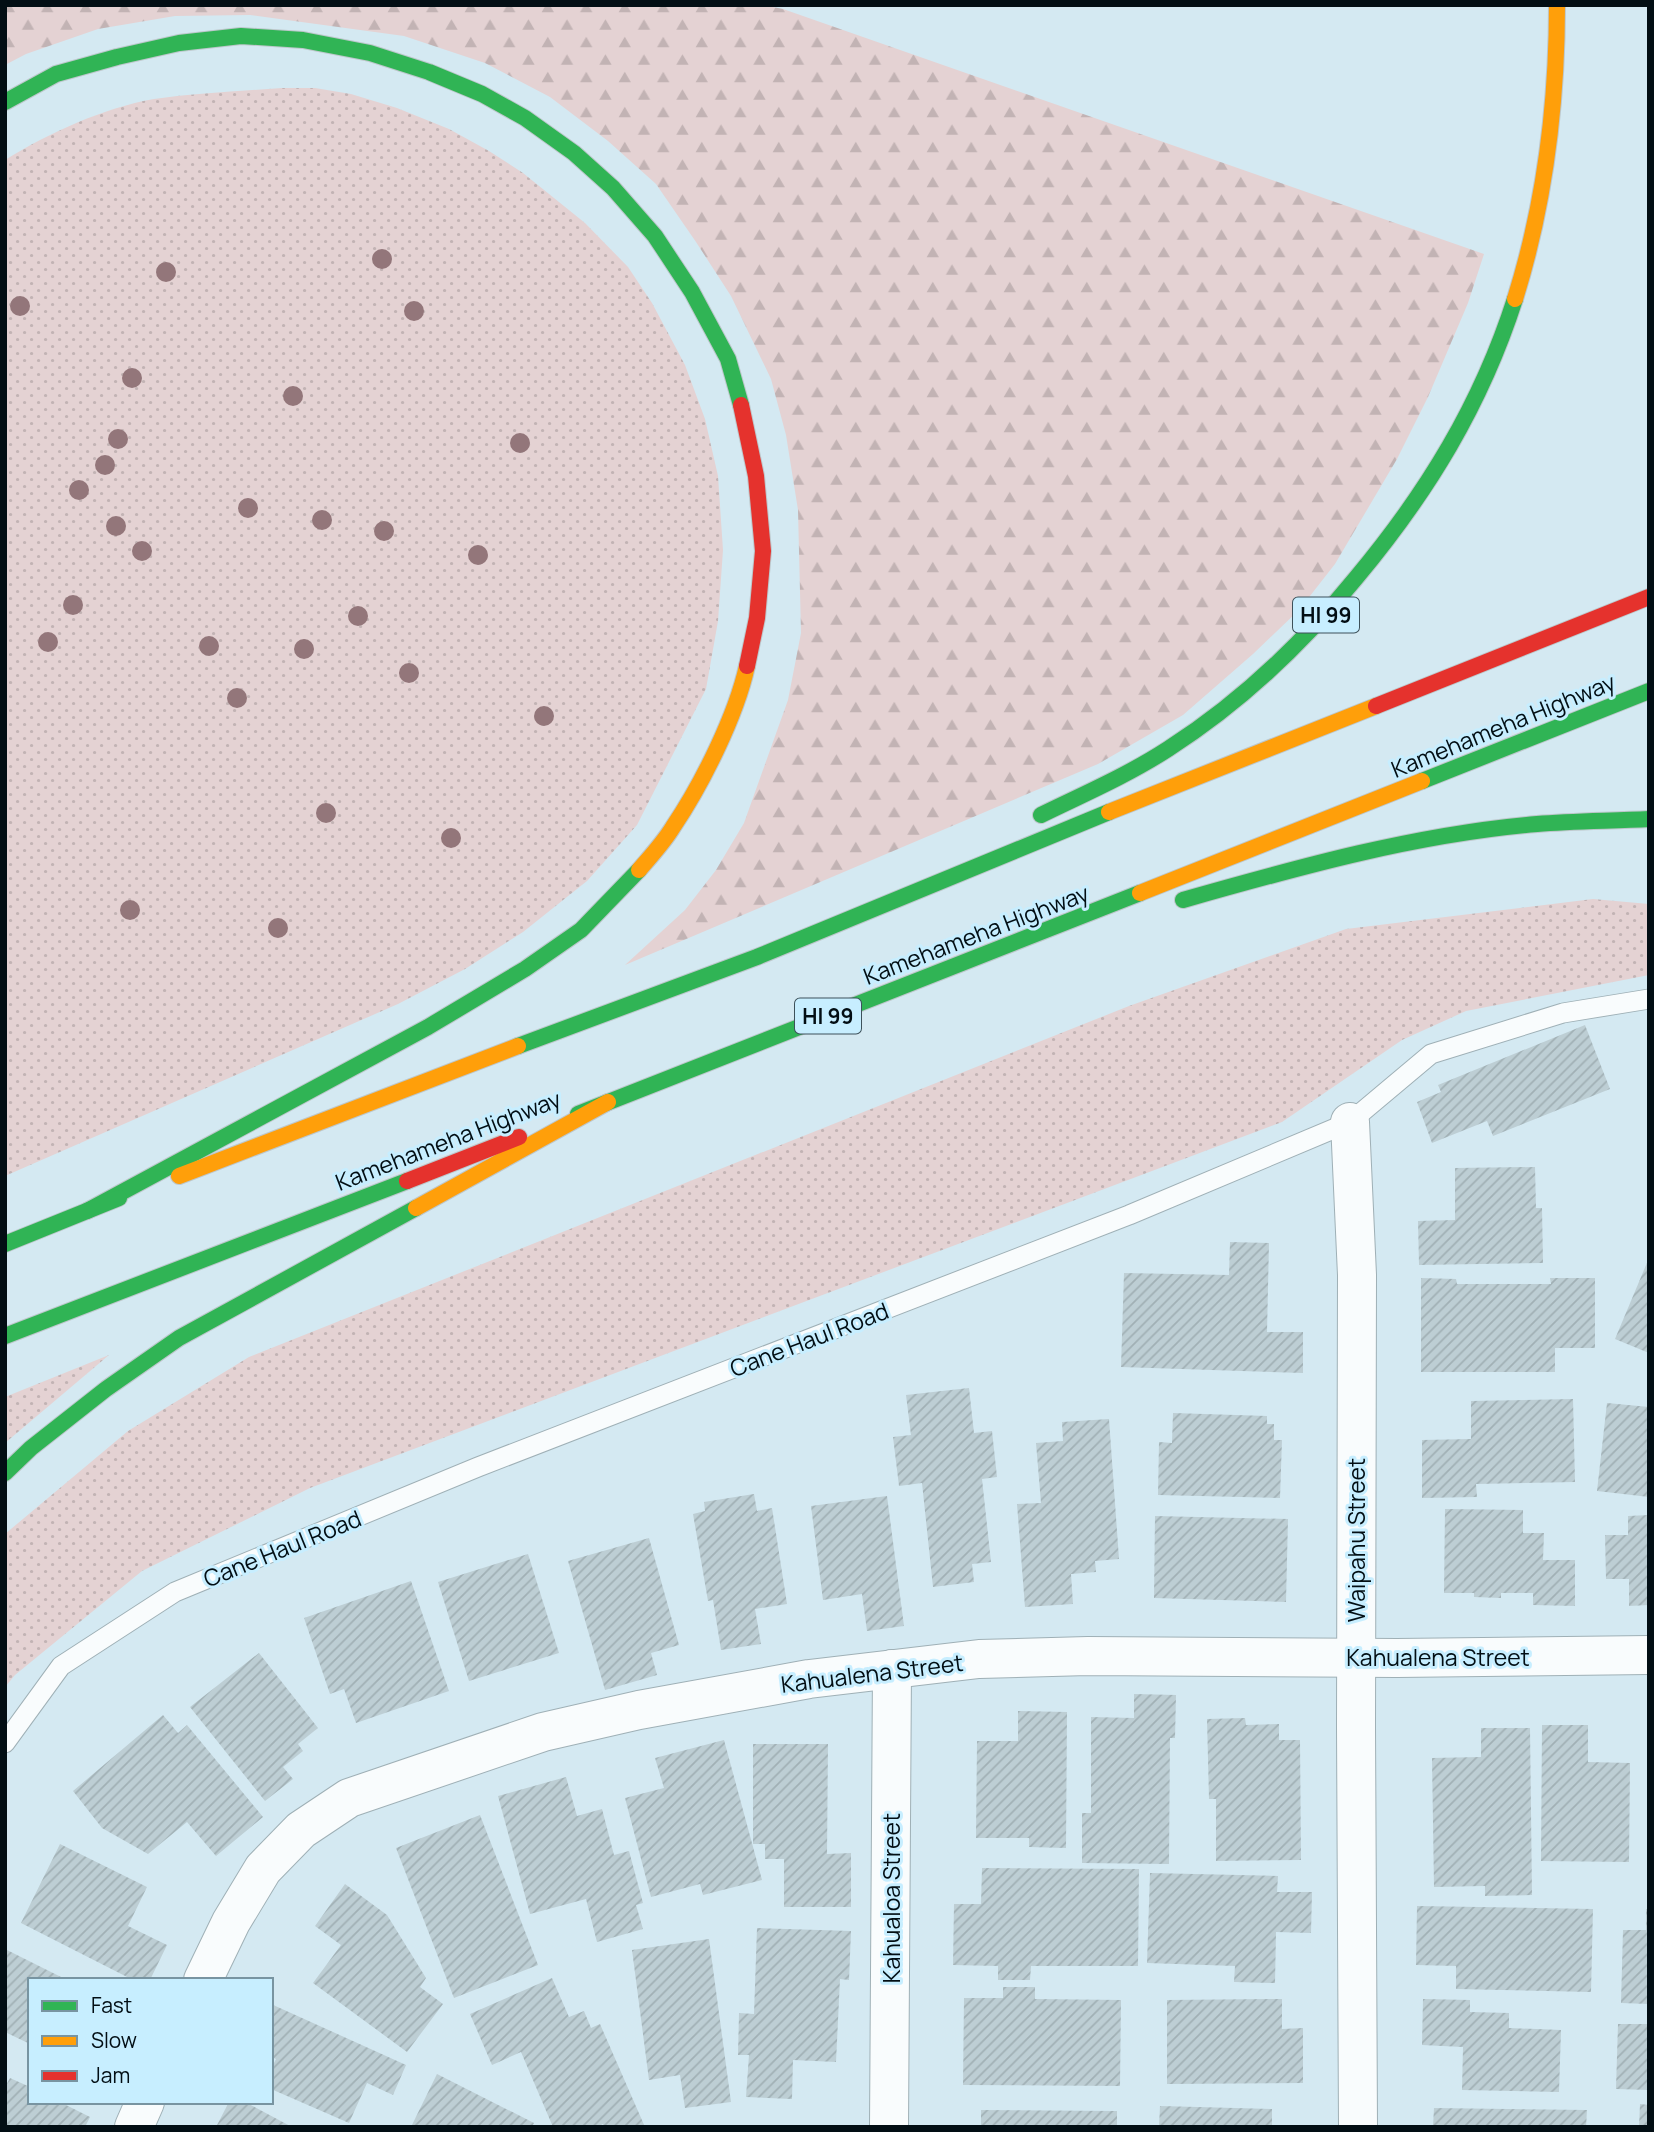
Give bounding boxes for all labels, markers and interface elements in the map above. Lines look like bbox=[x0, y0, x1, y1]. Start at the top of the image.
road number: HI 99 bbox=[1293, 598, 1359, 632]
street label: Kamehameha Highway bbox=[1386, 665, 1620, 785]
street label: Kamehameha Highway bbox=[859, 876, 1093, 992]
road number: HI 99 bbox=[795, 998, 861, 1034]
street label: Kamehameha Highway bbox=[331, 1082, 565, 1198]
street label: Cane Haul Road bbox=[725, 1294, 893, 1384]
street label: Waipahu Street bbox=[1340, 1458, 1372, 1622]
street label: Cane Haul Road bbox=[198, 1502, 366, 1594]
street label: Kahualena Street bbox=[1346, 1641, 1530, 1673]
street label: Kahualena Street bbox=[779, 1646, 965, 1700]
street label: Kahualoa Street bbox=[875, 1813, 907, 1983]
legend bbox=[28, 1978, 273, 2104]
text: Fast bbox=[91, 1991, 132, 2019]
text: Slow bbox=[91, 2026, 137, 2054]
text: Jam bbox=[91, 2061, 130, 2089]

